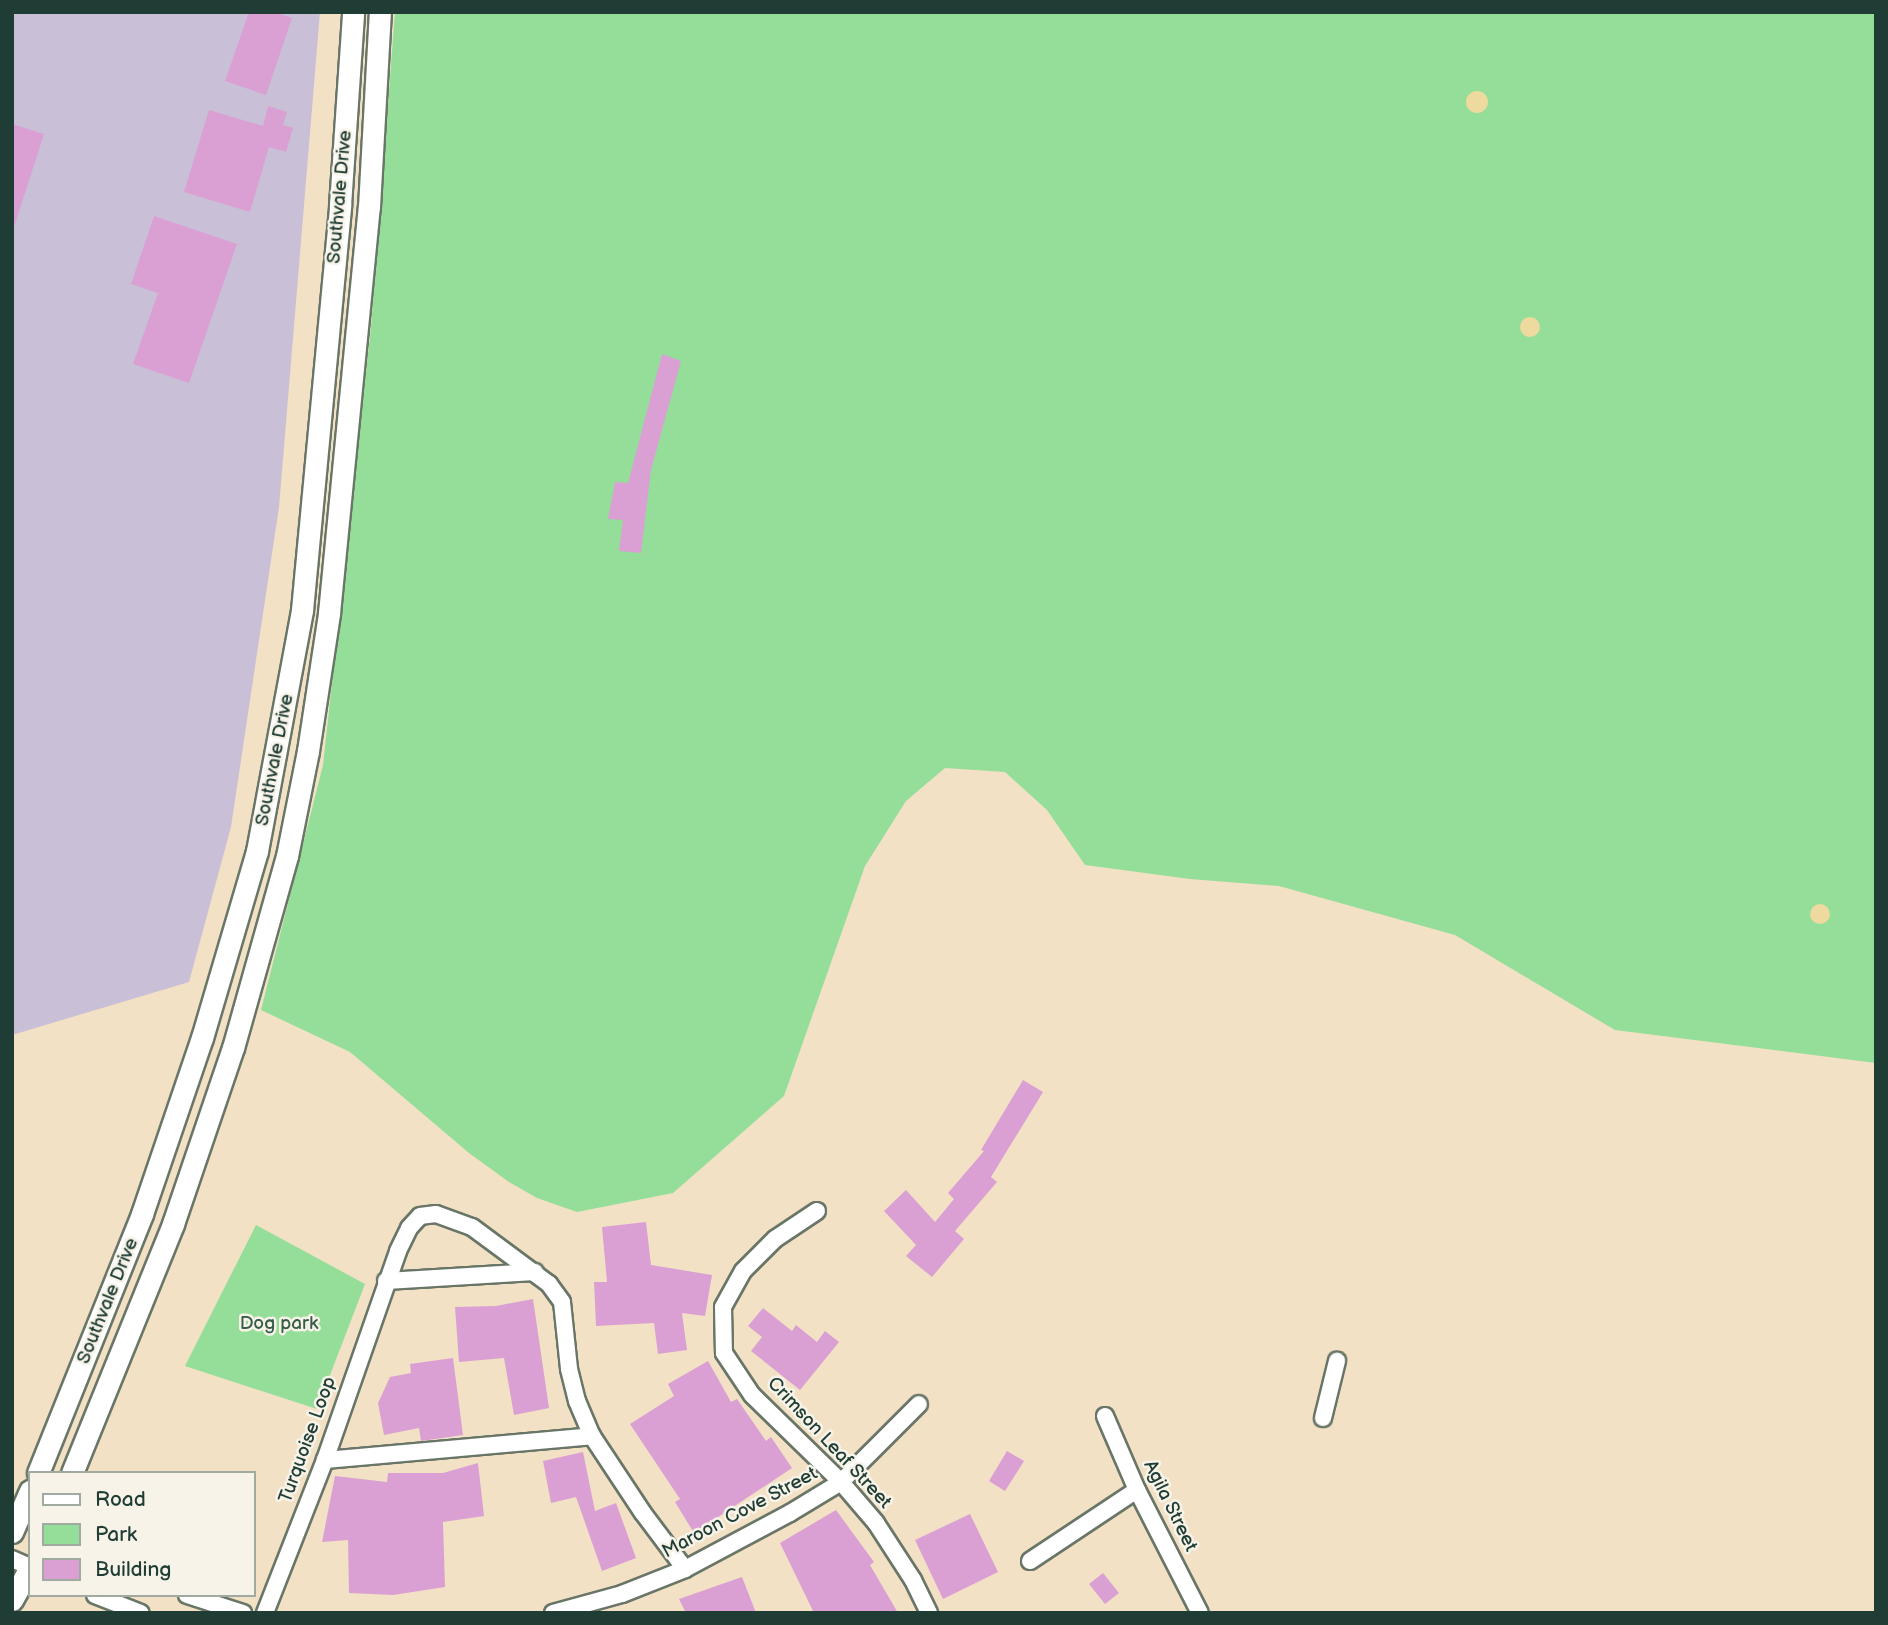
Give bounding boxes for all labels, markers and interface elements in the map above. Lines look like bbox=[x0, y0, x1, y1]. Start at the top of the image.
street label: Southvale Drive bbox=[323, 129, 357, 265]
street label: Southvale Drive bbox=[251, 692, 299, 828]
street label: Southvale Drive bbox=[72, 1235, 144, 1367]
park label: Dog park bbox=[240, 1313, 318, 1335]
street label: Crimson Leaf Street bbox=[762, 1372, 896, 1514]
street label: Turquoise Loop bbox=[275, 1374, 341, 1506]
street label: Agila Street bbox=[1138, 1457, 1202, 1555]
street label: Maroon Cove Street bbox=[658, 1462, 822, 1564]
legend bbox=[28, 1471, 256, 1597]
text: Road bbox=[95, 1487, 146, 1512]
text: Park bbox=[95, 1522, 137, 1547]
text: Building bbox=[95, 1557, 171, 1582]

